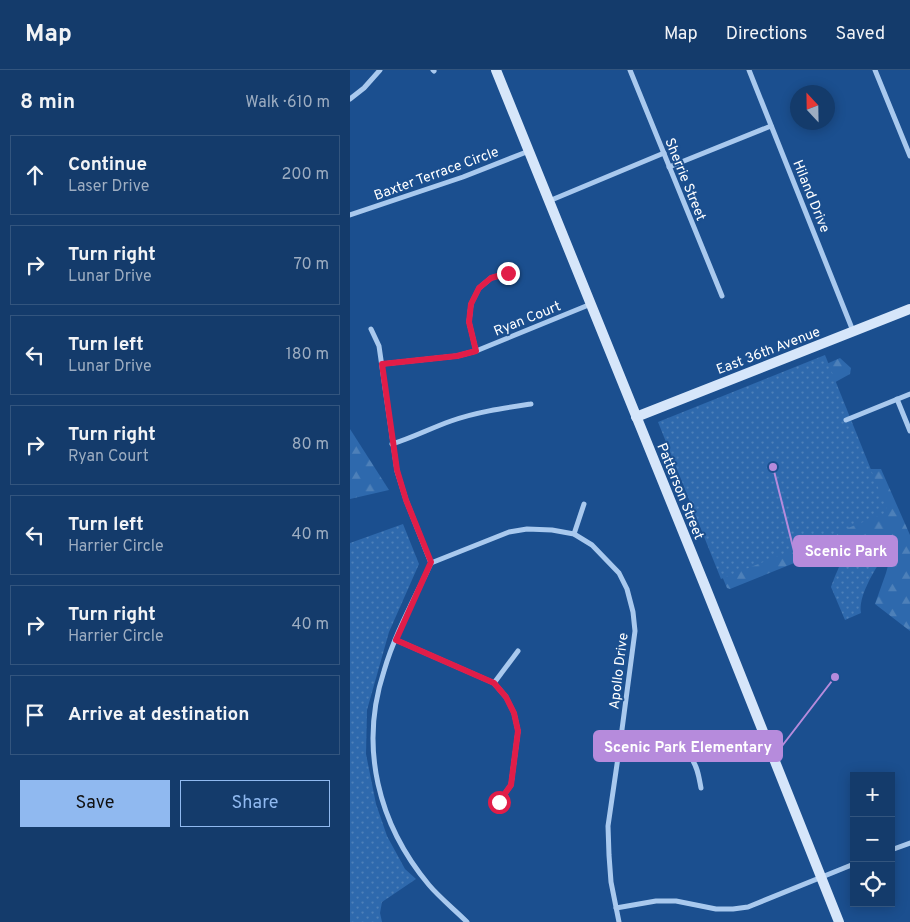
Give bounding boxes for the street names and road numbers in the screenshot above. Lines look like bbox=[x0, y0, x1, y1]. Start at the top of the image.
street label: Sherrie Street bbox=[660, 136, 709, 223]
street label: Baxter Terrace Circle bbox=[372, 144, 501, 205]
street label: Hiland Drive bbox=[788, 158, 833, 235]
street label: Ryan Court bbox=[492, 298, 564, 341]
street label: East 36th Avenue bbox=[714, 324, 823, 379]
street label: Patterson Street bbox=[652, 441, 707, 542]
street label: Apollo Drive bbox=[606, 632, 633, 710]

